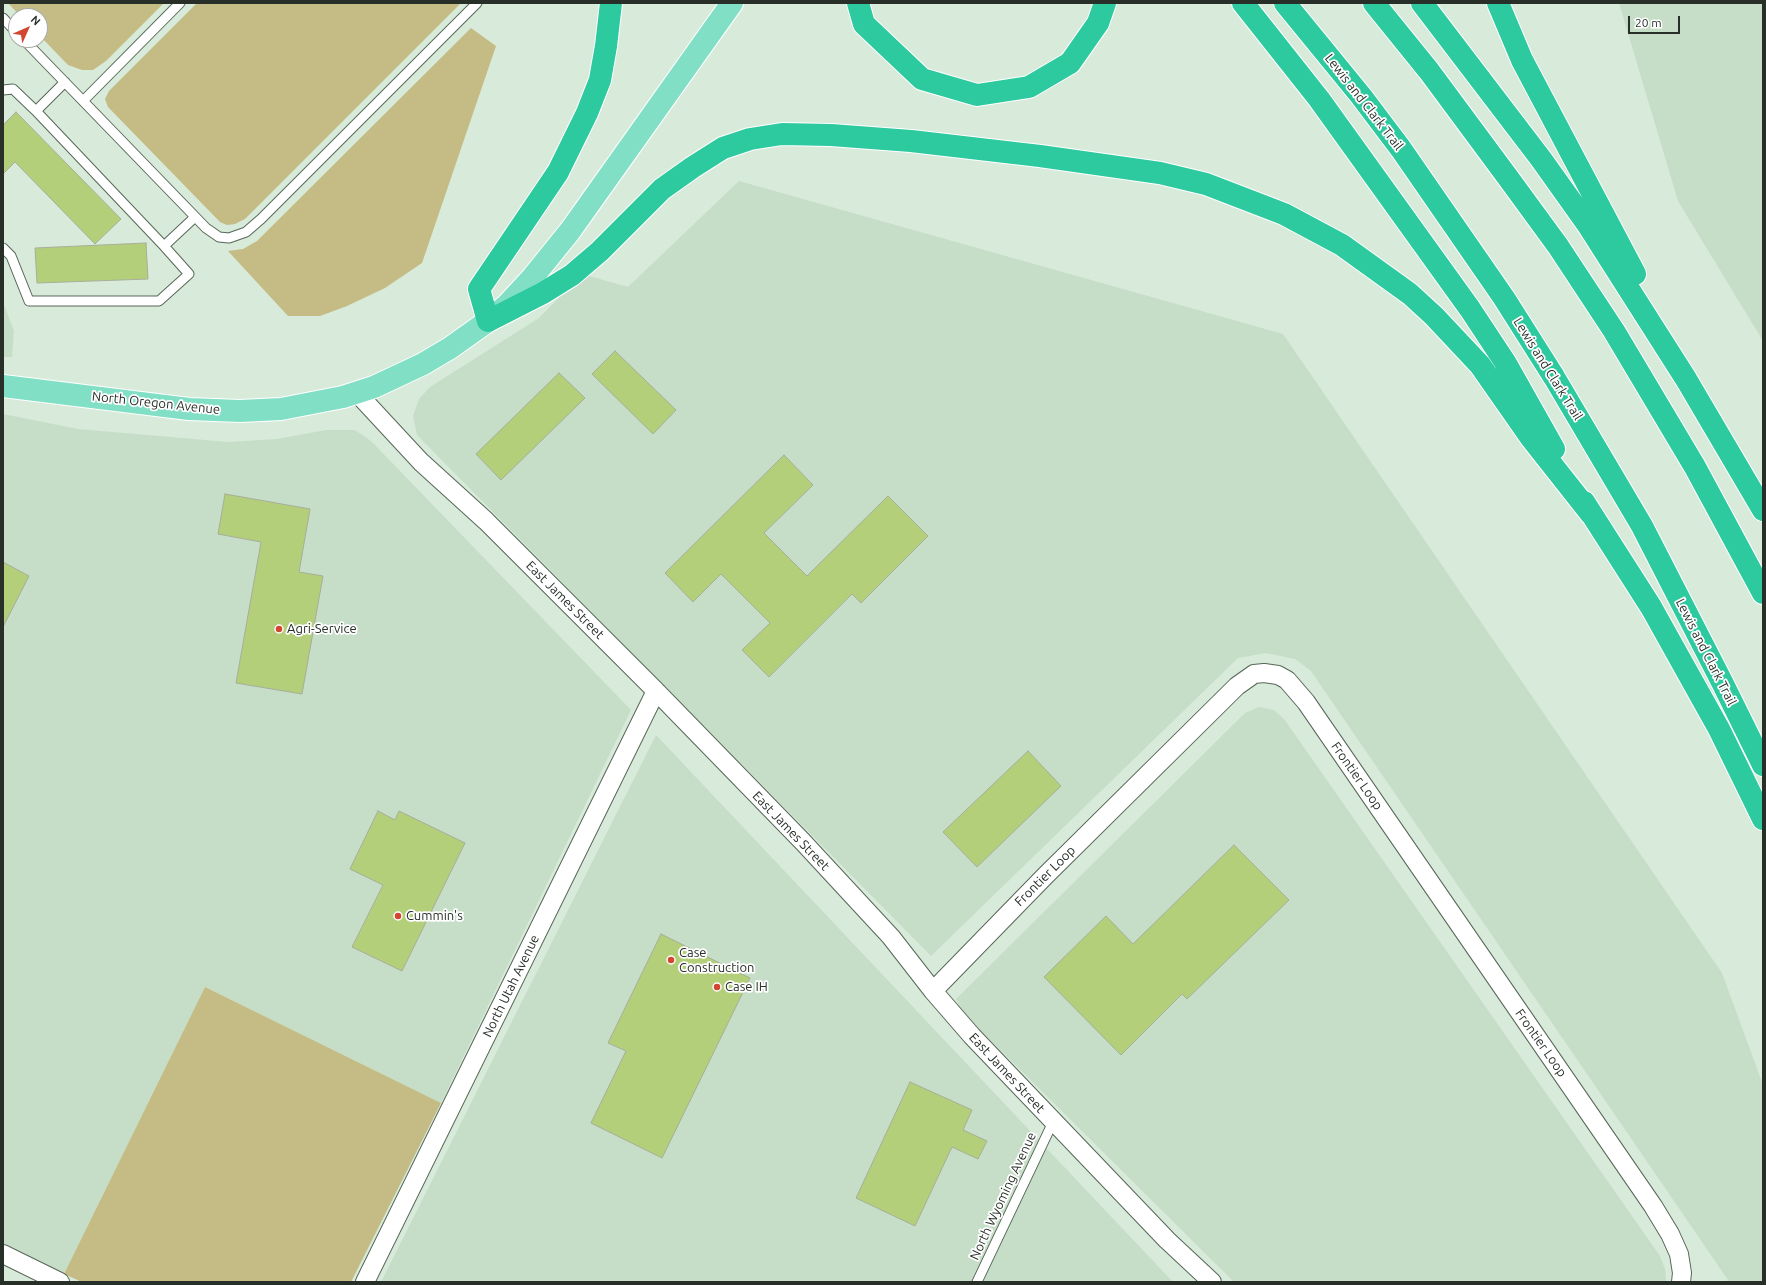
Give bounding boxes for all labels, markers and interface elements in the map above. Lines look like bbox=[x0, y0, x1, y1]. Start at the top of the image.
north arrow bbox=[8, 8, 48, 48]
scale bar bbox=[1630, 8, 1682, 34]
text: N bbox=[29, 13, 43, 27]
text: 20 m bbox=[1635, 16, 1662, 29]
street label: Lewis and Clark Trail bbox=[1322, 51, 1406, 153]
street label: Lewis and Clark Trail bbox=[1510, 315, 1586, 423]
street label: North Oregon Avenue bbox=[91, 389, 221, 417]
street label: East James Street bbox=[523, 558, 607, 642]
street label: Lewis and Clark Trail bbox=[1672, 596, 1740, 708]
place label: Agri-Service bbox=[287, 621, 357, 637]
marker: Agri-Service bbox=[274, 624, 284, 634]
street label: Frontier Loop bbox=[1328, 739, 1386, 813]
street label: East James Street bbox=[749, 788, 833, 874]
street label: Frontier Loop bbox=[1011, 842, 1079, 910]
place label: Cummin's bbox=[406, 908, 463, 924]
marker: Cummin's bbox=[393, 911, 403, 921]
street label: North Utah Avenue bbox=[479, 932, 543, 1040]
place label: Case Construction bbox=[679, 945, 754, 976]
marker: Case Construction bbox=[666, 955, 676, 965]
place label: Case IH bbox=[725, 979, 768, 995]
marker: Case IH bbox=[712, 982, 722, 992]
street label: Frontier Loop bbox=[1512, 1006, 1570, 1080]
street label: East James Street bbox=[966, 1030, 1048, 1116]
street label: North Wyoming Avenue bbox=[967, 1130, 1039, 1262]

